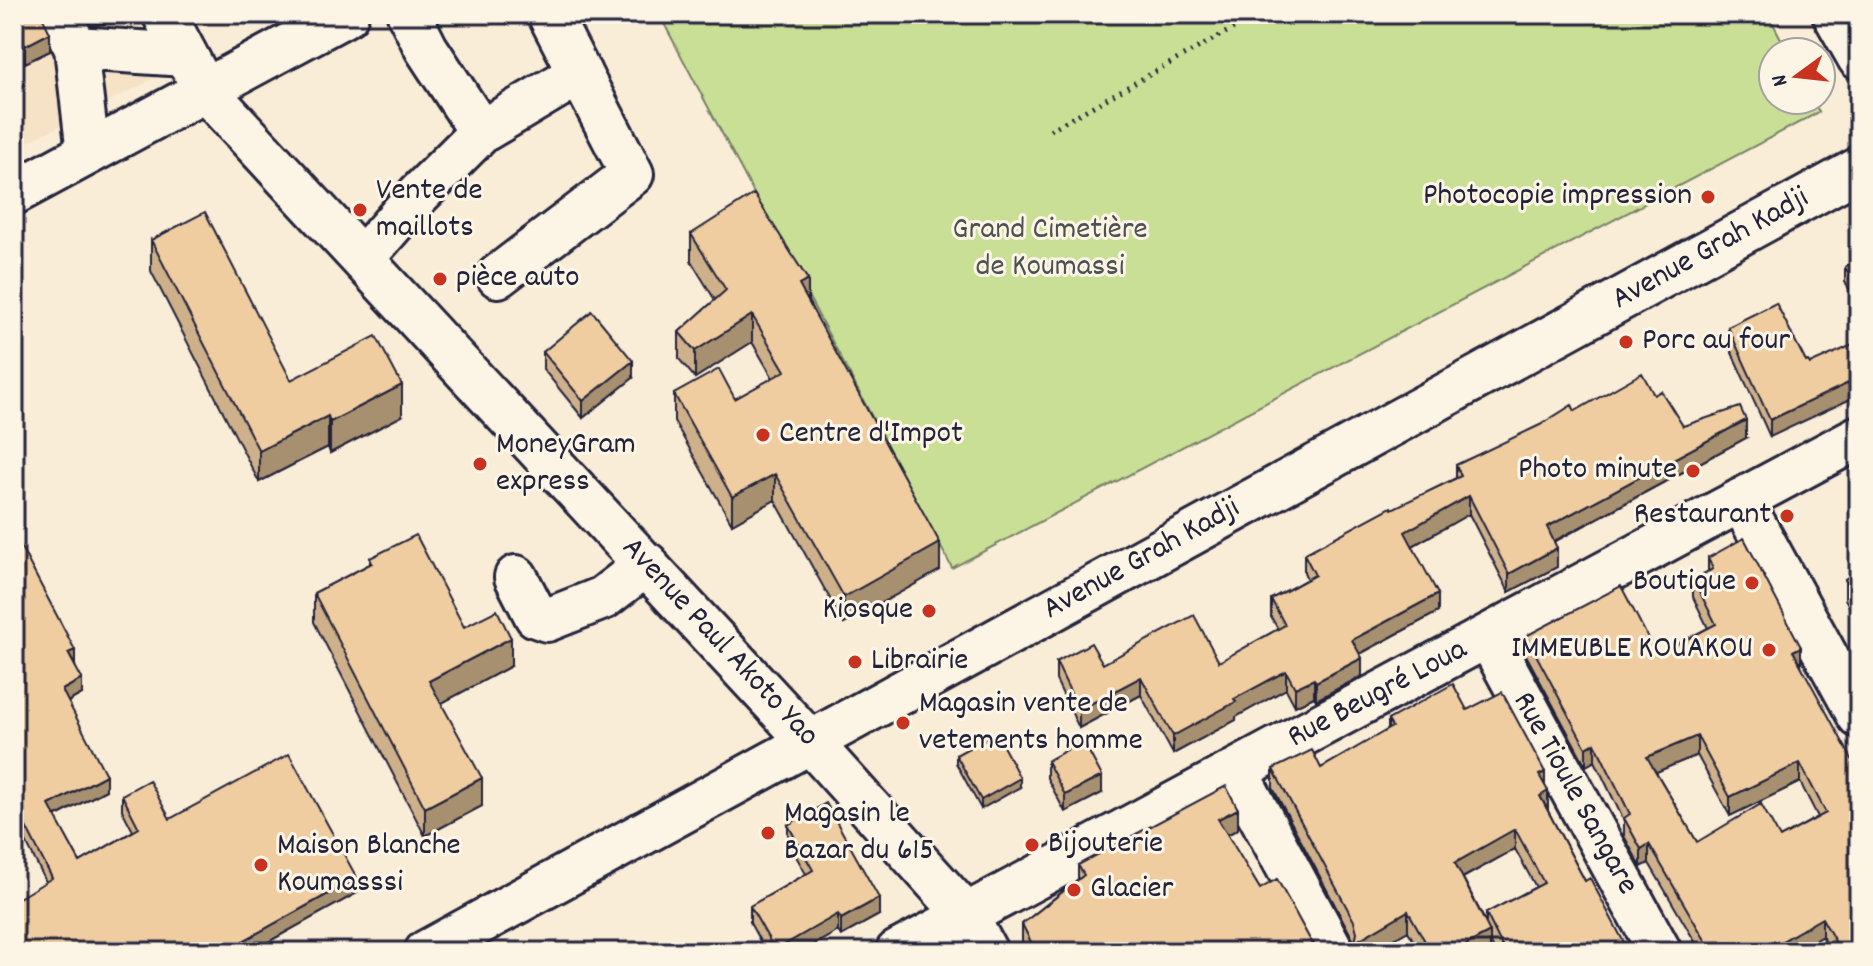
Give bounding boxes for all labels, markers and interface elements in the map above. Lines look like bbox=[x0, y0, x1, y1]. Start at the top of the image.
north arrow bbox=[1757, 36, 1837, 116]
text: N bbox=[1765, 71, 1797, 90]
place label: Vente de maillots bbox=[376, 169, 483, 252]
place label: Photocopie impression bbox=[1423, 174, 1692, 220]
street label: Avenue Grah Kadji bbox=[1604, 177, 1818, 323]
marker: Photocopie impression bbox=[1699, 188, 1717, 206]
marker: Vente de maillots bbox=[351, 201, 369, 219]
park label: Grand Cimetière de Koumassi bbox=[952, 208, 1148, 291]
place label: pièce auto bbox=[456, 256, 580, 302]
marker: pièce auto bbox=[431, 270, 449, 288]
place label: Porc au four bbox=[1642, 319, 1790, 365]
marker: Porc au four bbox=[1617, 333, 1635, 351]
place label: Centre d'Impot bbox=[779, 412, 963, 458]
place label: MoneyGram express bbox=[496, 423, 636, 506]
marker: Centre d'Impot bbox=[754, 426, 772, 444]
place label: Photo minute bbox=[1518, 448, 1677, 494]
marker: MoneyGram express bbox=[471, 455, 489, 473]
marker: Photo minute bbox=[1684, 462, 1702, 480]
street label: Avenue Grah Kadji bbox=[1035, 487, 1249, 633]
place label: Restaurant bbox=[1634, 493, 1771, 539]
marker: Restaurant bbox=[1778, 507, 1796, 525]
street label: Avenue Paul Akoto Yao bbox=[609, 528, 829, 758]
place label: Boutique bbox=[1633, 560, 1736, 606]
marker: Boutique bbox=[1743, 574, 1761, 592]
place label: Kiosque bbox=[823, 588, 913, 634]
marker: Kiosque bbox=[920, 602, 938, 620]
place label: IMMEUBLE KOUAKOU bbox=[1511, 627, 1753, 673]
street label: Rue Beugré Loua bbox=[1280, 628, 1477, 762]
place label: Librairie bbox=[871, 639, 968, 685]
marker: IMMEUBLE KOUAKOU bbox=[1760, 641, 1778, 659]
marker: Librairie bbox=[846, 653, 864, 671]
place label: Magasin vente de vetements homme bbox=[919, 682, 1143, 765]
street label: Rue Tioule Sangare bbox=[1499, 684, 1649, 904]
marker: Magasin vente de vetements homme bbox=[894, 714, 912, 732]
place label: Magasin le Bazar du 615 bbox=[784, 792, 934, 875]
place label: Bijouterie bbox=[1048, 822, 1163, 868]
place label: Maison Blanche Koumasssi bbox=[277, 824, 461, 907]
marker: Magasin le Bazar du 615 bbox=[759, 824, 777, 842]
marker: Bijouterie bbox=[1023, 836, 1041, 854]
marker: Maison Blanche Koumasssi bbox=[252, 856, 270, 874]
place label: Glacier bbox=[1090, 867, 1174, 913]
marker: Glacier bbox=[1065, 881, 1083, 899]

